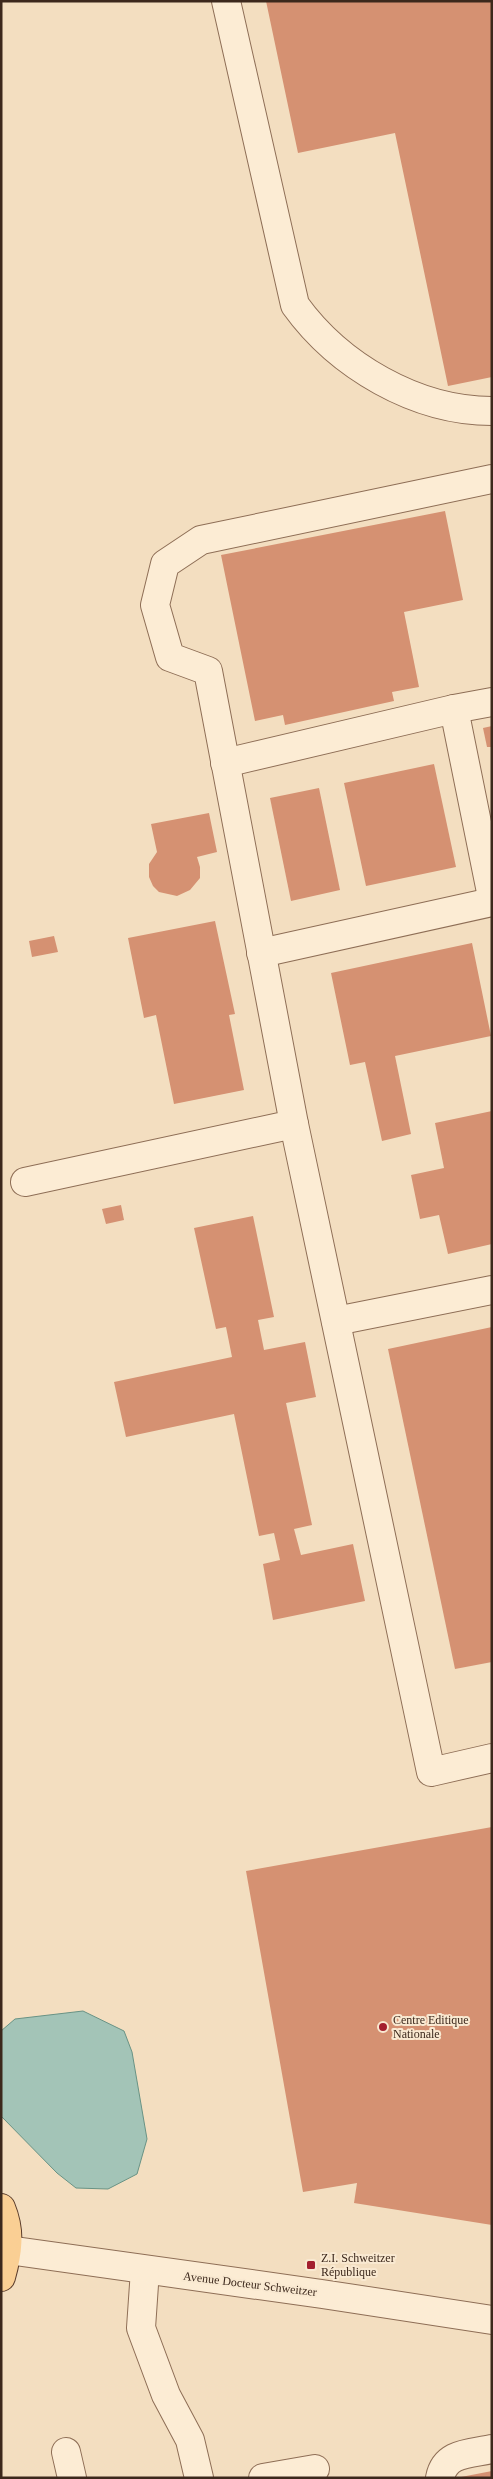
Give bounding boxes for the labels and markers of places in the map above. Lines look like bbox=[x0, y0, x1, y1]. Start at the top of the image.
place label: Centre Editique Nationale bbox=[393, 2013, 469, 2041]
marker: Centre Editique Nationale bbox=[377, 2021, 389, 2033]
place label: Z.I. Schweitzer République bbox=[321, 2251, 395, 2279]
marker: Z.I. Schweitzer République bbox=[305, 2259, 317, 2271]

